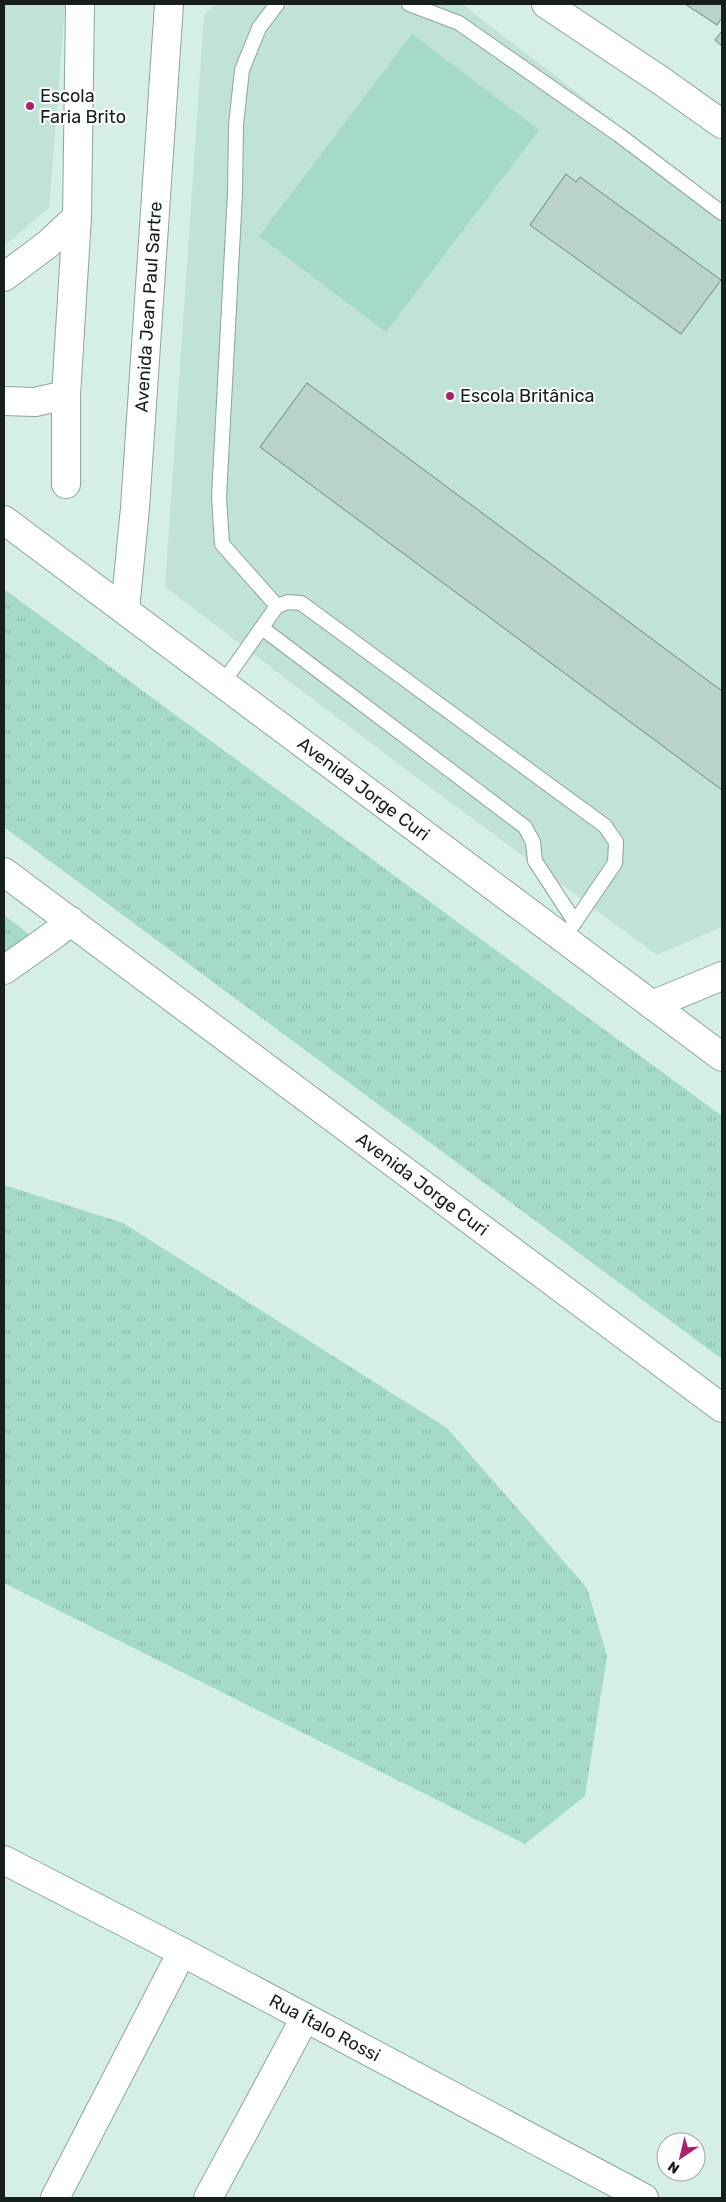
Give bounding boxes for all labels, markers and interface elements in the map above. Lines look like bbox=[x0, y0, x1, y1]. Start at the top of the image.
place label: Escola Faria Brito bbox=[40, 85, 126, 128]
marker: Escola Faria Brito bbox=[24, 100, 36, 112]
street label: Avenida Jean Paul Sartre bbox=[130, 201, 167, 413]
place label: Escola Britânica bbox=[460, 385, 594, 407]
marker: Escola Britânica bbox=[444, 390, 456, 402]
street label: Avenida Jorge Curi bbox=[293, 732, 434, 845]
street label: Avenida Jorge Curi bbox=[352, 1128, 493, 1241]
street label: Rua Ítalo Rossi bbox=[265, 1989, 384, 2067]
north arrow bbox=[656, 2132, 706, 2182]
text: N bbox=[665, 2157, 683, 2177]

